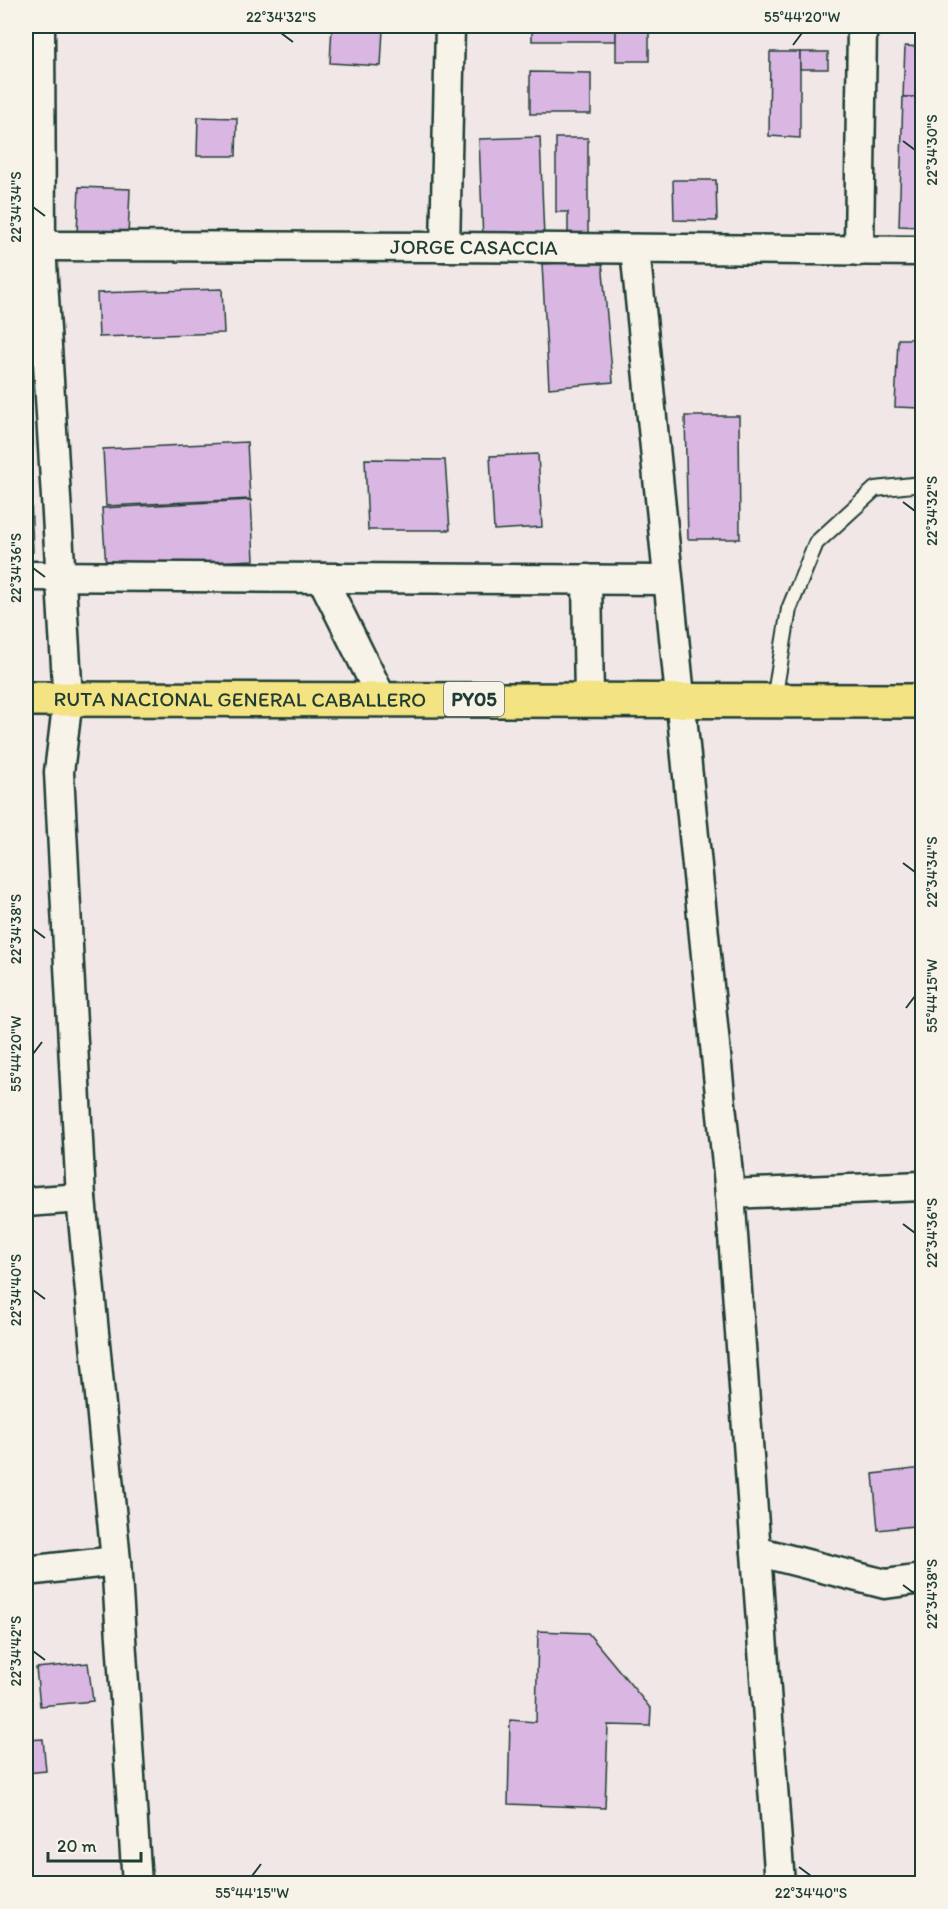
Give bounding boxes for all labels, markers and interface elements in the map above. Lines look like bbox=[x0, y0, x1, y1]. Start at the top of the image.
text: 22°34'32"S bbox=[246, 8, 316, 26]
text: 55°44'20"W bbox=[764, 8, 840, 26]
text: 22°34'30"S bbox=[923, 114, 941, 186]
text: 22°34'34"S bbox=[7, 171, 25, 243]
street label: JORGE CASACCIA bbox=[390, 234, 559, 260]
text: 22°34'32"S bbox=[923, 476, 941, 546]
text: 22°34'36"S bbox=[7, 533, 25, 603]
road number: PY05 bbox=[444, 682, 504, 716]
street label: RUTA NACIONAL GENERAL CABALLERO bbox=[54, 686, 426, 712]
text: 22°34'34"S bbox=[923, 836, 941, 908]
text: 22°34'38"S bbox=[7, 894, 25, 964]
text: 55°44'15"W bbox=[923, 959, 941, 1033]
text: 55°44'20"W bbox=[7, 1016, 25, 1092]
text: 22°34'36"S bbox=[923, 1198, 941, 1268]
text: 22°34'40"S bbox=[7, 1254, 25, 1326]
text: 22°34'38"S bbox=[923, 1559, 941, 1629]
text: 22°34'42"S bbox=[7, 1616, 25, 1687]
scale bar bbox=[48, 1825, 141, 1863]
text: 20 m bbox=[57, 1835, 97, 1857]
text: 55°44'15"W bbox=[215, 1884, 289, 1902]
text: 22°34'40"S bbox=[775, 1884, 847, 1902]

